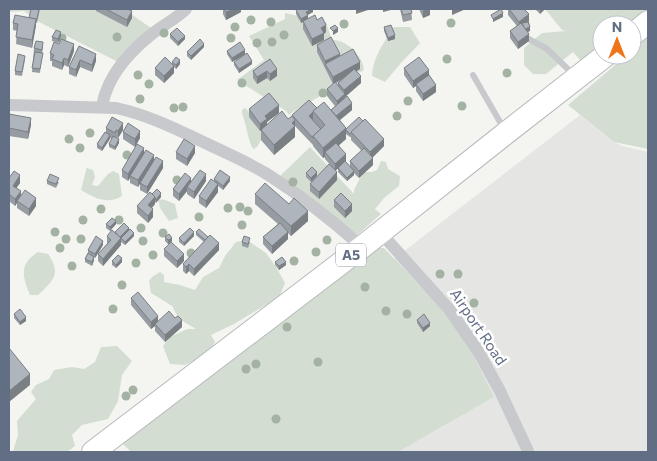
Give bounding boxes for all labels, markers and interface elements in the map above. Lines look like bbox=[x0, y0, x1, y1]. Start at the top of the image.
north arrow bbox=[592, 15, 642, 65]
text: N bbox=[612, 18, 622, 35]
road number: A5 bbox=[336, 244, 366, 266]
street label: Airport Road bbox=[447, 285, 511, 368]

